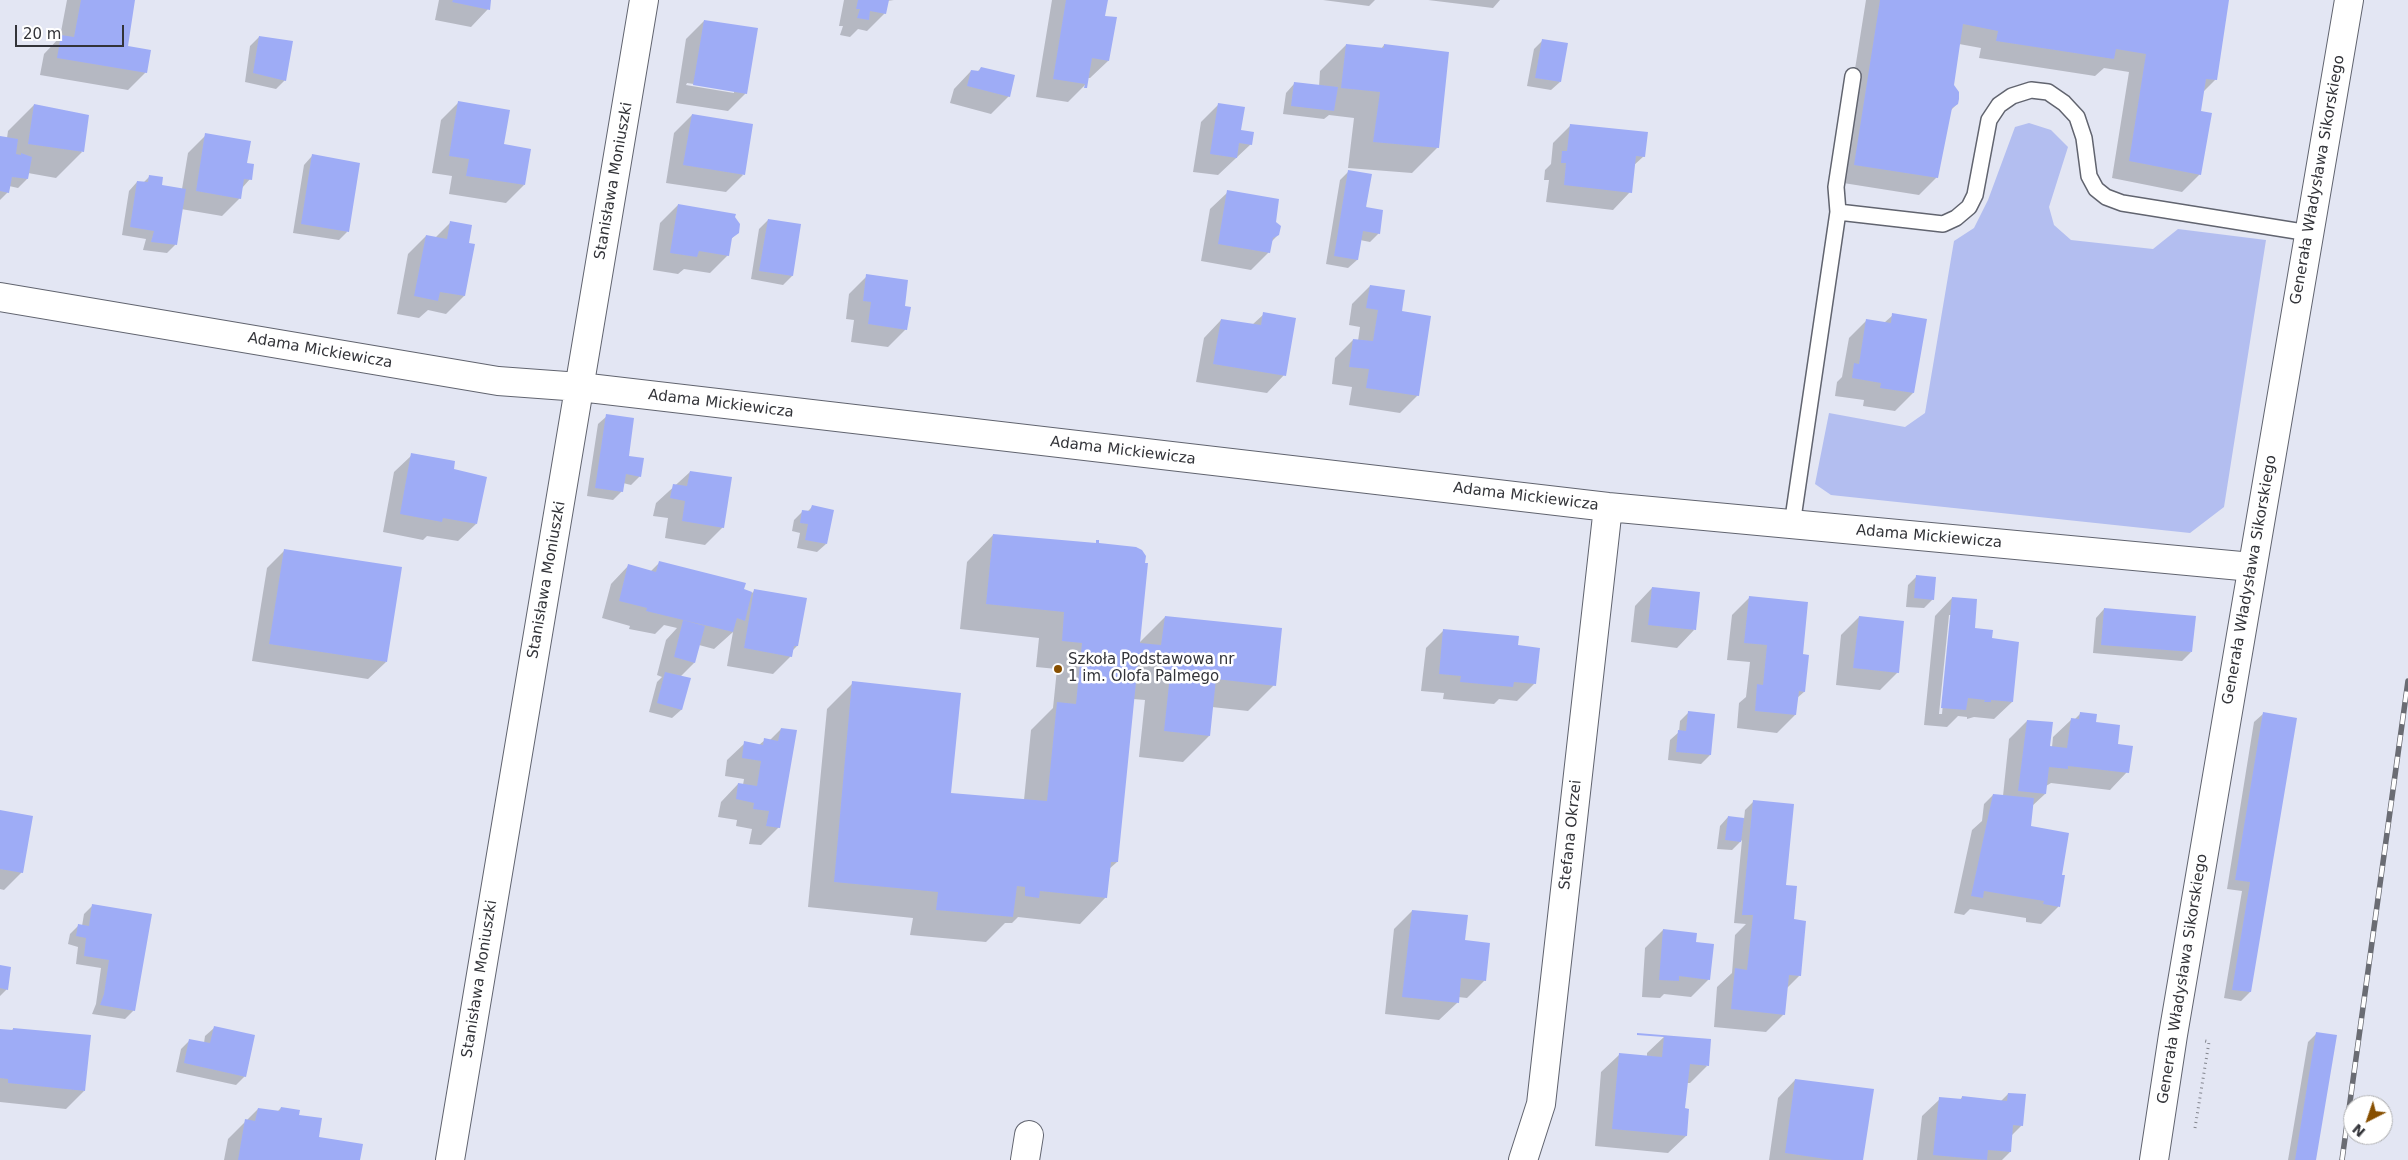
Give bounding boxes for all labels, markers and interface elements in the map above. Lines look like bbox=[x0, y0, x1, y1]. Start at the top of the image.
scale bar bbox=[18, 15, 126, 47]
text: 20 m bbox=[23, 25, 61, 43]
street label: Generała Władysława Sikorskiego bbox=[2287, 54, 2349, 306]
street label: Stanisława Moniuszki bbox=[591, 101, 637, 261]
street label: Adama Mickiewicza bbox=[246, 329, 394, 373]
street label: Adama Mickiewicza bbox=[647, 386, 795, 422]
street label: Adama Mickiewicza bbox=[1049, 433, 1197, 469]
street label: Generała Władysława Sikorskiego bbox=[2219, 454, 2281, 706]
street label: Adama Mickiewicza bbox=[1452, 479, 1600, 515]
street label: Stanisława Moniuszki bbox=[524, 500, 570, 660]
street label: Adama Mickiewicza bbox=[1855, 522, 2003, 552]
place label: Szkoła Podstawowa nr 1 im. Olofa Palmego bbox=[1068, 651, 1234, 686]
marker: Szkoła Podstawowa nr 1 im. Olofa Palmego bbox=[1052, 663, 1064, 675]
street label: Stefana Okrzei bbox=[1556, 779, 1586, 891]
street label: Generała Władysława Sikorskiego bbox=[2154, 853, 2212, 1105]
street label: Stanisława Moniuszki bbox=[459, 899, 501, 1059]
north arrow bbox=[2343, 1095, 2393, 1145]
text: N bbox=[2349, 1121, 2368, 1140]

